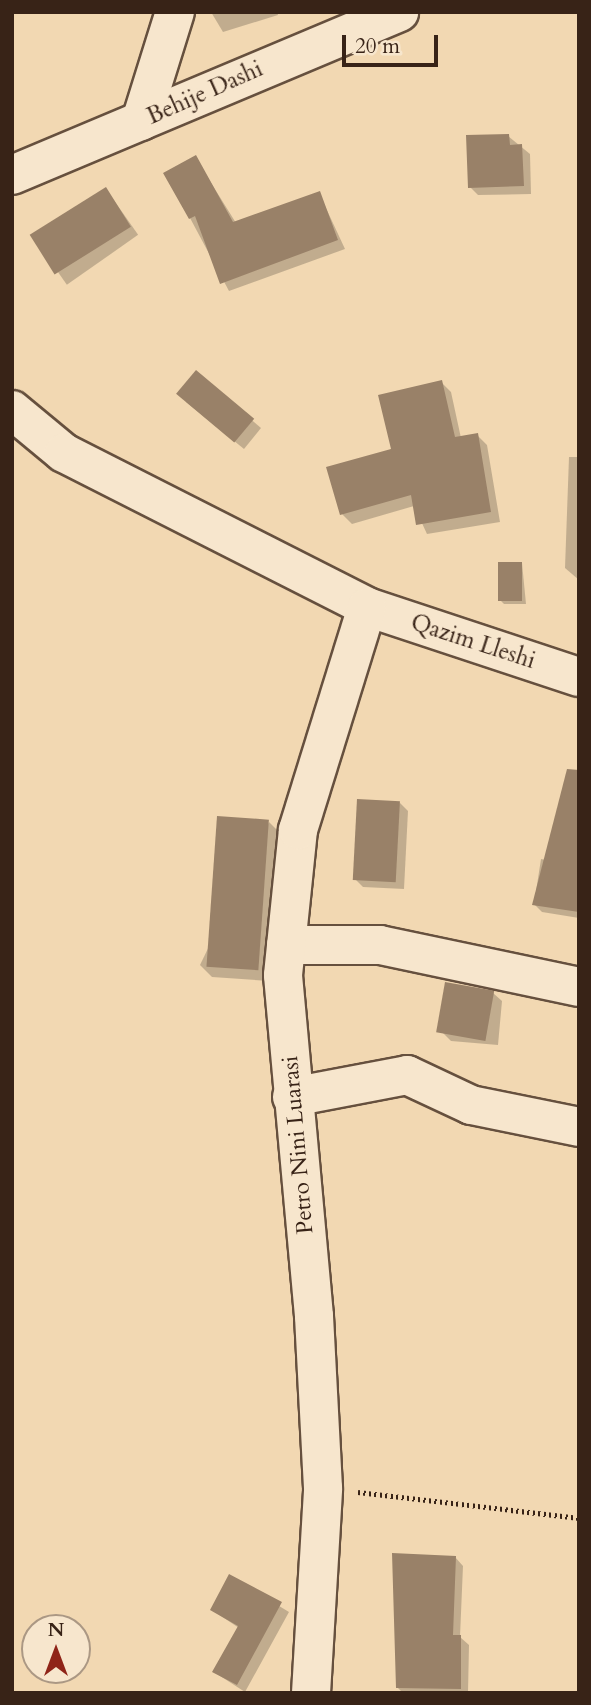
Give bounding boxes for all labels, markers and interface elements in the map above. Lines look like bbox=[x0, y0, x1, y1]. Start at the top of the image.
scale bar bbox=[346, 21, 442, 65]
text: 20 m bbox=[355, 32, 400, 61]
street label: Behije Dashi bbox=[143, 55, 267, 131]
street label: Qazim Lleshi bbox=[407, 609, 539, 675]
street label: Petro Nini Luarasi bbox=[276, 1055, 320, 1235]
north arrow bbox=[21, 1614, 91, 1684]
text: N bbox=[48, 1617, 64, 1643]

